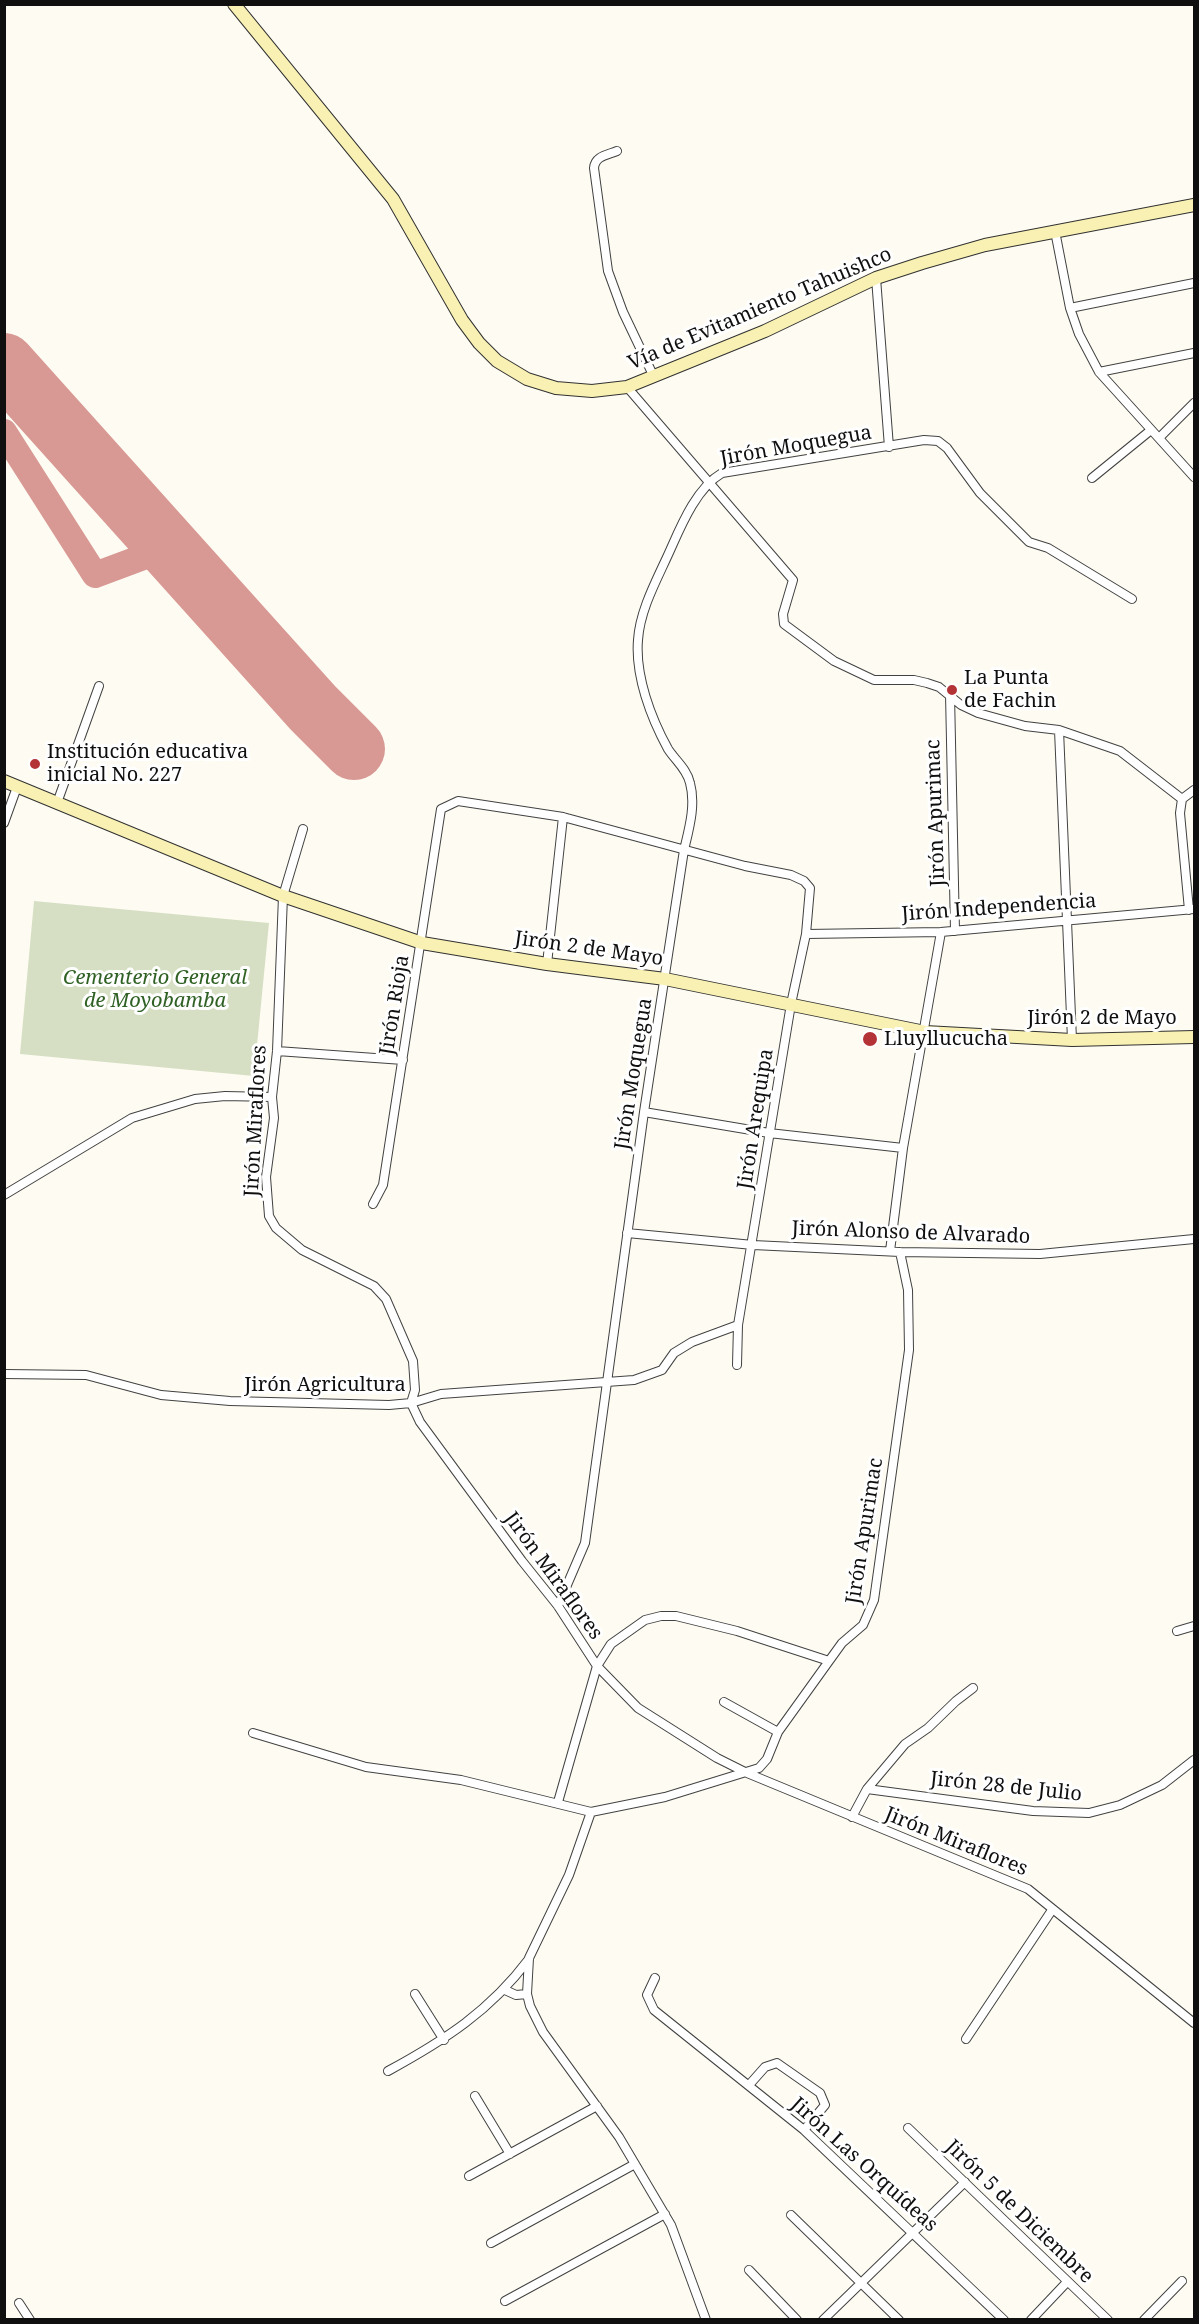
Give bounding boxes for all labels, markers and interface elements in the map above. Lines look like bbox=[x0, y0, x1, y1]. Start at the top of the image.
street label: Vía de Evitamiento Tahuishco bbox=[625, 243, 895, 375]
street label: Jirón Moquegua bbox=[718, 421, 874, 471]
place label: La Punta de Fachin bbox=[964, 666, 1056, 713]
marker: La Punta de Fachin bbox=[945, 683, 959, 697]
street label: Jirón Apurimac bbox=[921, 739, 951, 887]
place label: Institución educativa inicial No. 227 bbox=[47, 740, 248, 787]
marker: Institución educativa inicial No. 227 bbox=[28, 757, 42, 771]
street label: Jirón Independencia bbox=[901, 889, 1097, 927]
street label: Jirón 2 de Mayo bbox=[513, 927, 665, 971]
street label: Jirón Rioja bbox=[375, 953, 415, 1057]
park label: Cementerio General de Moyobamba bbox=[63, 966, 247, 1013]
street label: Jirón Moquegua bbox=[610, 996, 658, 1152]
street label: Jirón 2 de Mayo bbox=[1027, 1006, 1177, 1030]
place label: Lluyllucucha bbox=[884, 1027, 1008, 1051]
marker: Lluyllucucha bbox=[861, 1030, 879, 1048]
street label: Jirón Miraflores bbox=[240, 1044, 272, 1198]
street label: Jirón Arequipa bbox=[733, 1047, 779, 1191]
street label: Jirón Alonso de Alvarado bbox=[791, 1217, 1031, 1249]
street label: Jirón Agricultura bbox=[244, 1373, 406, 1397]
street label: Jirón Apurimac bbox=[842, 1456, 888, 1606]
street label: Jirón Miraflores bbox=[499, 1507, 607, 1645]
street label: Jirón 28 de Julio bbox=[929, 1767, 1083, 1807]
street label: Jirón Miraflores bbox=[881, 1802, 1031, 1882]
street label: Jirón Las Orquídeas bbox=[786, 2093, 942, 2237]
street label: Jirón 5 de Diciembre bbox=[940, 2135, 1098, 2289]

